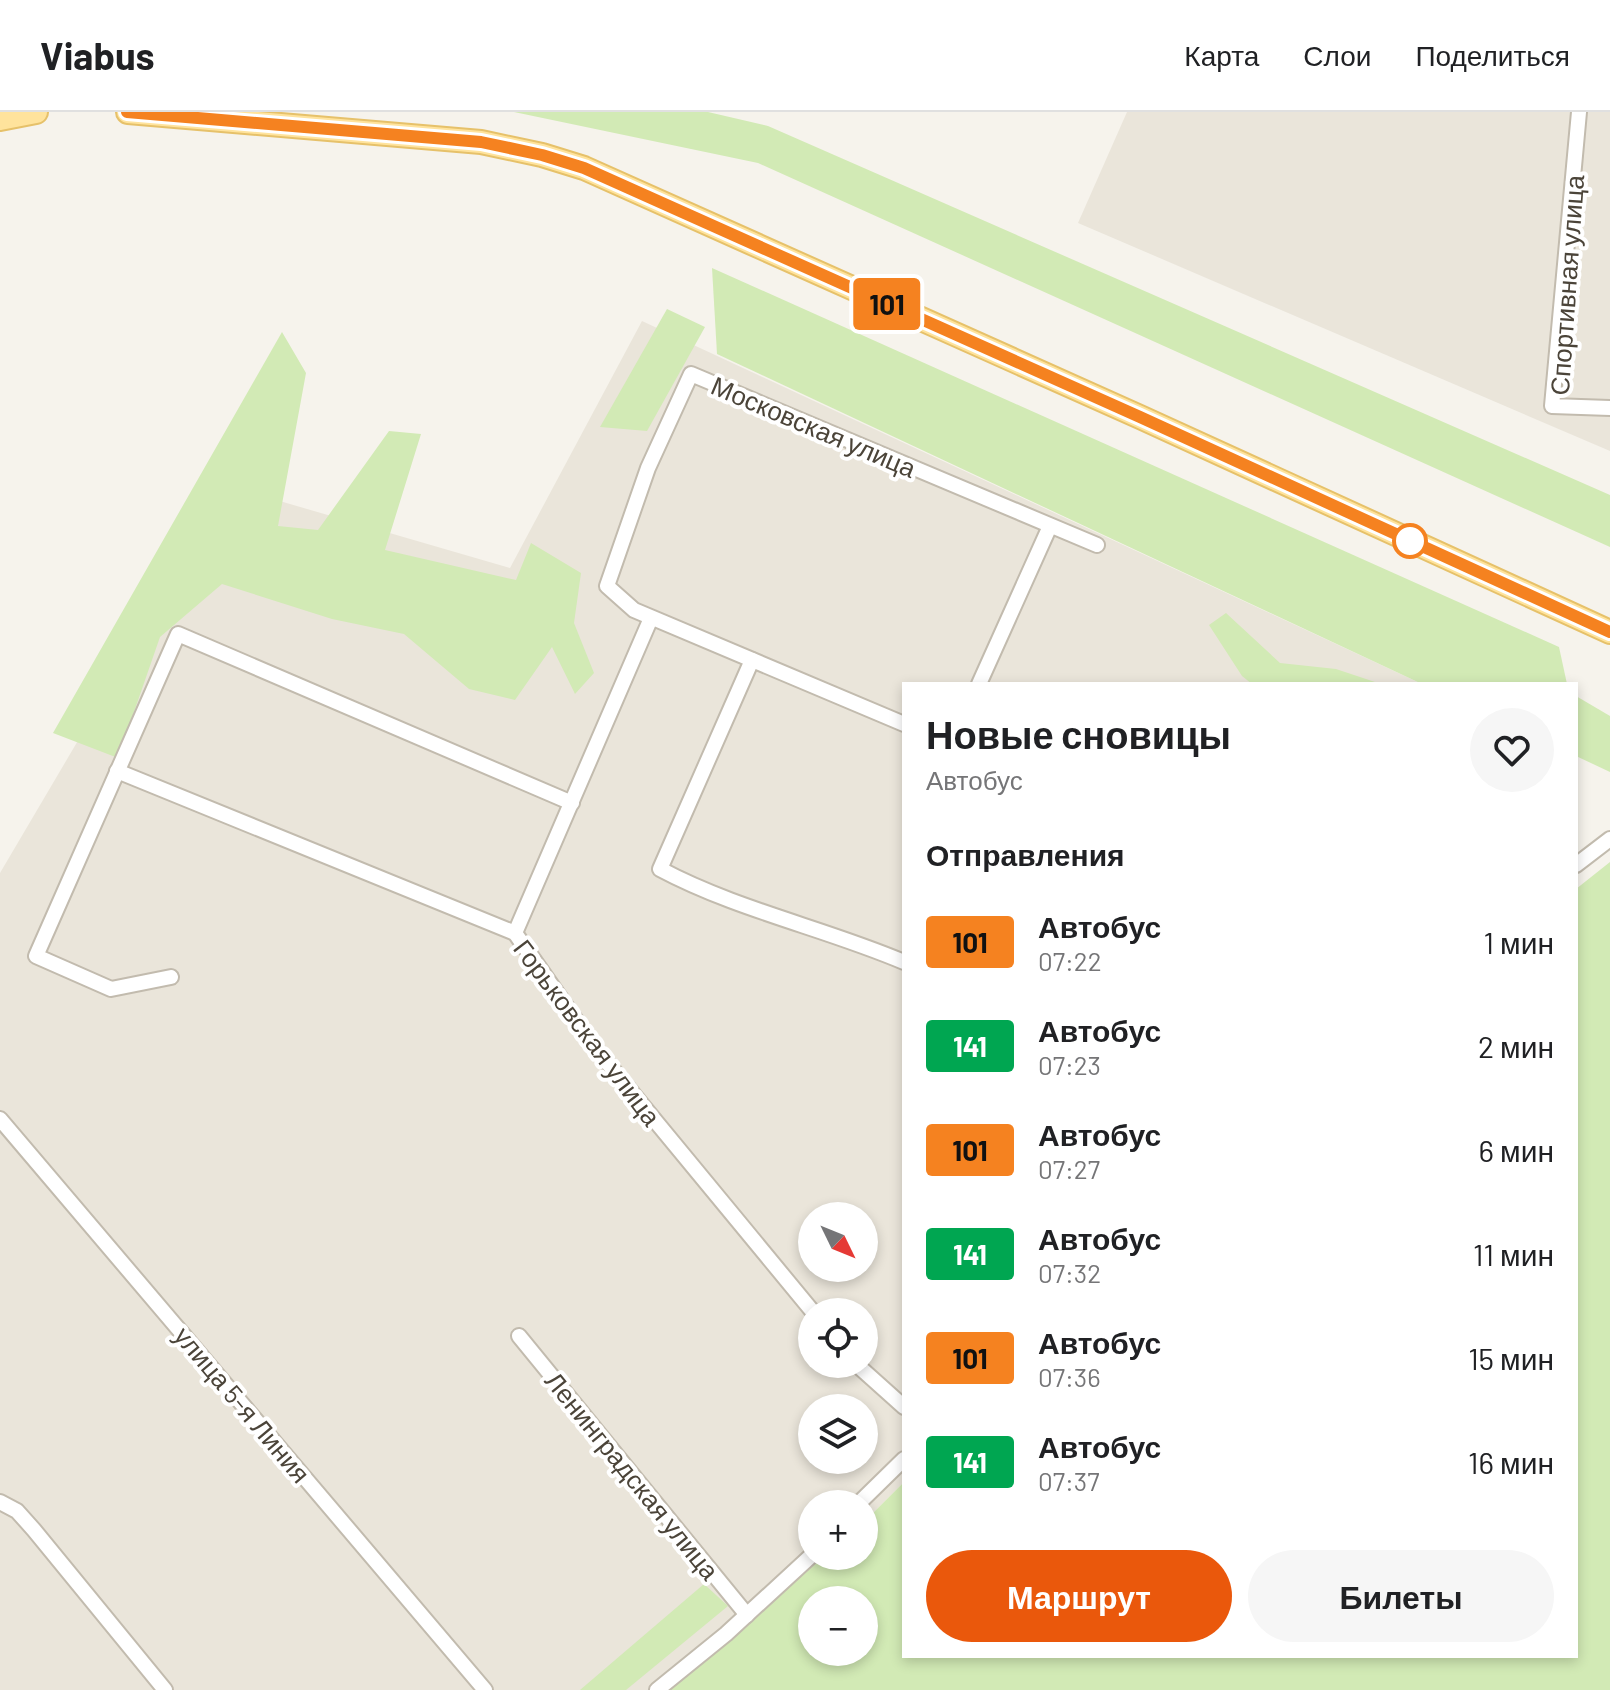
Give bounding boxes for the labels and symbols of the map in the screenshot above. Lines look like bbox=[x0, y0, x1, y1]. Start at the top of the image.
street label: Спортивная улица bbox=[1543, 173, 1589, 396]
line badge: 101 bbox=[841, 278, 933, 330]
street label: Московская улица bbox=[707, 369, 921, 483]
unlabelled marker bbox=[1393, 524, 1427, 558]
street label: Горьковская улица bbox=[508, 933, 668, 1131]
north arrow bbox=[798, 1202, 878, 1282]
street label: улица 5-я Линия bbox=[169, 1320, 317, 1488]
street label: Ленинградская улица bbox=[540, 1365, 727, 1586]

